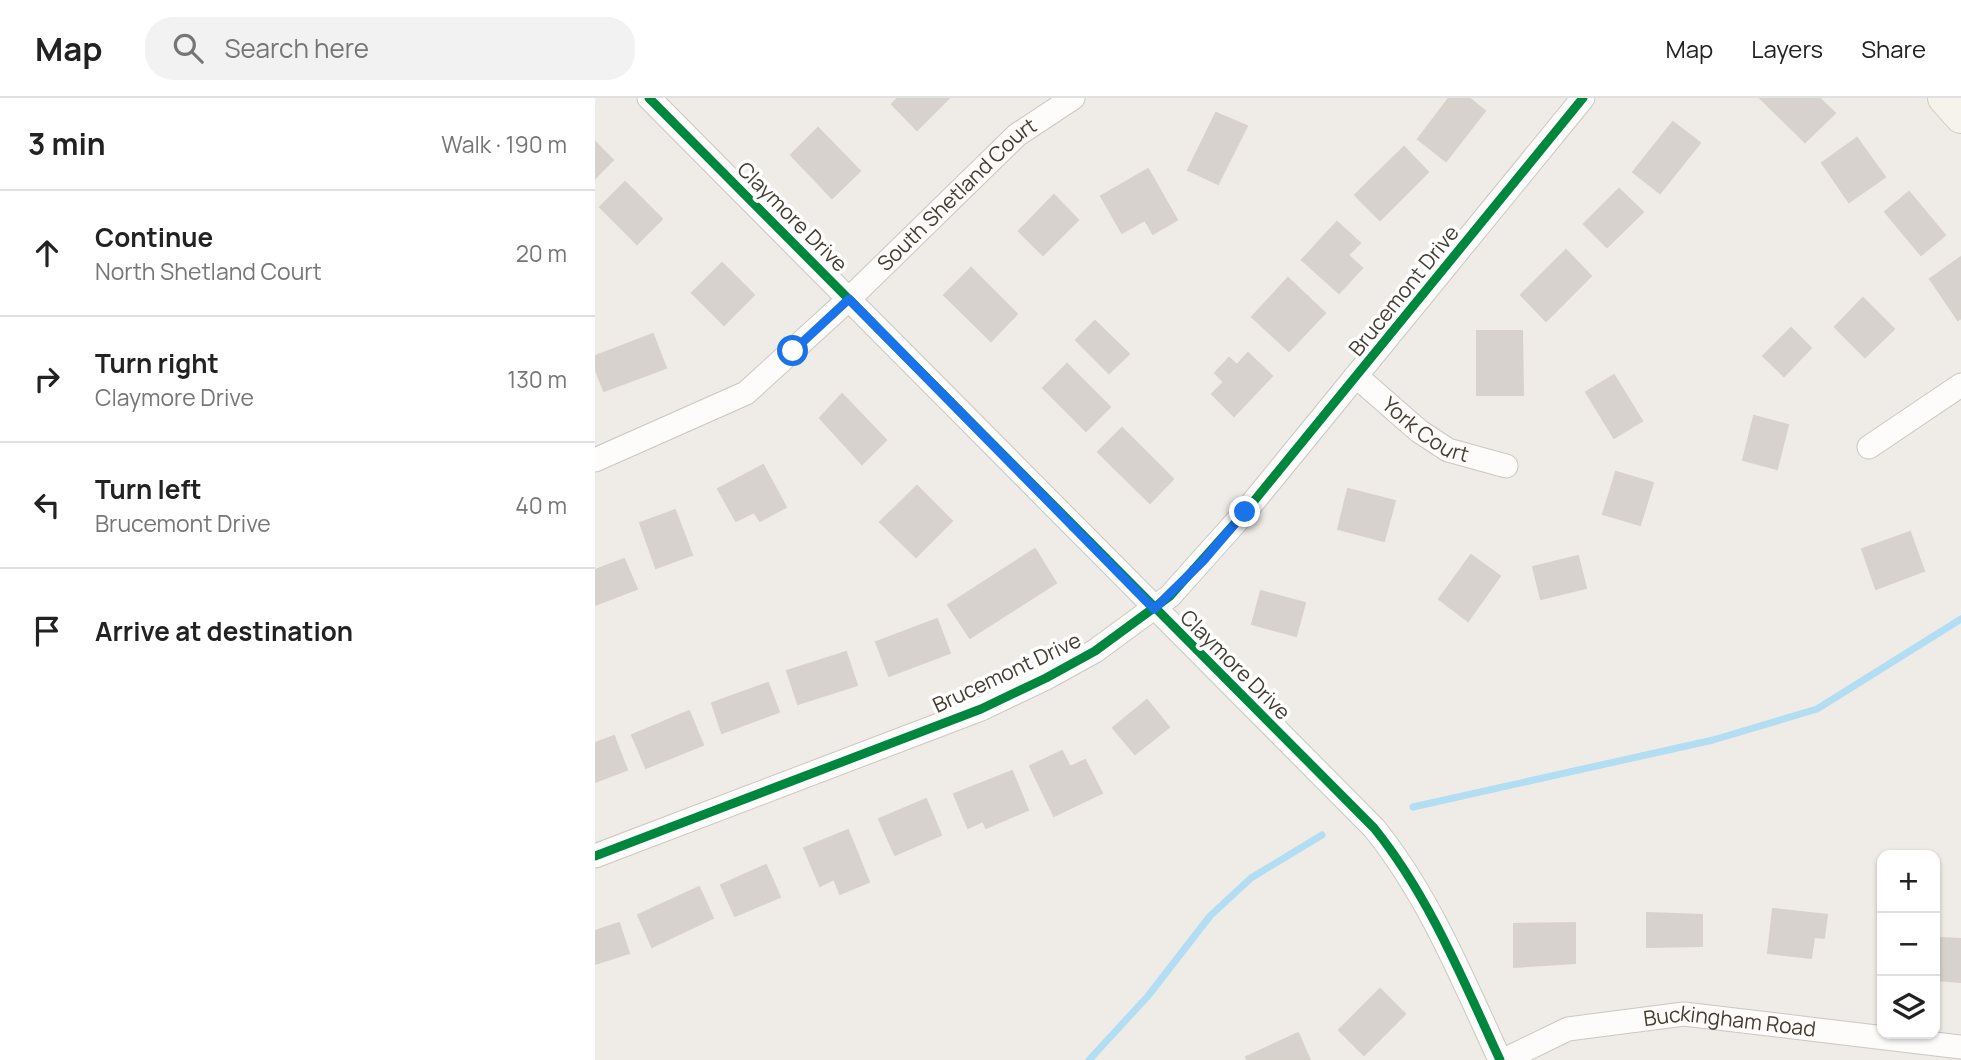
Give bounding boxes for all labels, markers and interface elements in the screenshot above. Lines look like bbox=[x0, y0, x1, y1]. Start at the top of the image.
search box bbox=[145, 17, 635, 80]
text: Map bbox=[35, 26, 103, 71]
icon: search bbox=[169, 29, 207, 67]
text: Search here bbox=[225, 30, 369, 66]
text: Map bbox=[1666, 32, 1713, 65]
text: Layers bbox=[1751, 32, 1823, 65]
text: Share bbox=[1861, 32, 1926, 65]
street label: South Shetland Court bbox=[871, 111, 1042, 277]
text: 3 min bbox=[28, 123, 106, 164]
text: Walk · 190 m bbox=[441, 128, 567, 160]
street label: Claymore Drive bbox=[731, 155, 854, 278]
text: Continue bbox=[95, 219, 213, 255]
street label: Brucemont Drive bbox=[1342, 219, 1465, 362]
icon: ahead bbox=[28, 234, 66, 272]
text: 20 m bbox=[516, 237, 567, 269]
text: North Shetland Court bbox=[95, 255, 322, 287]
route start bbox=[777, 335, 808, 366]
text: Turn right bbox=[95, 345, 219, 381]
icon: right bbox=[28, 360, 66, 398]
text: 130 m bbox=[507, 363, 567, 395]
text: Claymore Drive bbox=[95, 381, 254, 413]
street label: York Court bbox=[1377, 390, 1472, 468]
text: Turn left bbox=[95, 471, 202, 507]
icon: left bbox=[28, 486, 66, 524]
text: 40 m bbox=[515, 489, 567, 521]
route end bbox=[1229, 496, 1260, 527]
text: Brucemont Drive bbox=[95, 507, 271, 539]
street label: Claymore Drive bbox=[1174, 603, 1297, 726]
icon: arrive bbox=[28, 612, 66, 650]
text: Arrive at destination bbox=[95, 613, 353, 649]
street label: Brucemont Drive bbox=[928, 625, 1085, 719]
map controls bbox=[1877, 850, 1940, 1039]
button: + bbox=[1877, 850, 1940, 913]
button: − bbox=[1877, 913, 1940, 976]
button: layers bbox=[1877, 976, 1940, 1039]
street label: Buckingham Road bbox=[1642, 999, 1817, 1043]

